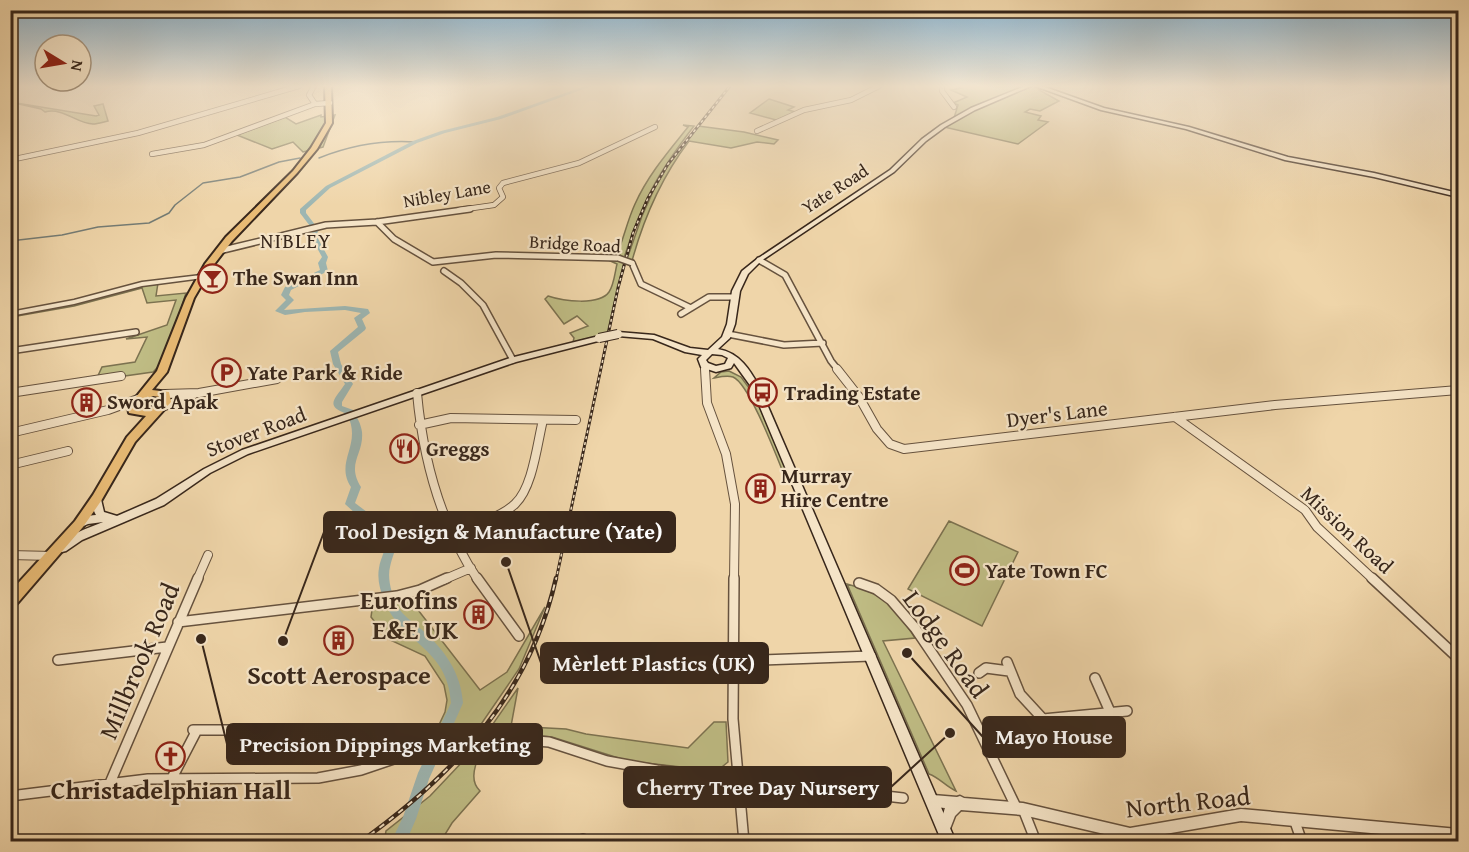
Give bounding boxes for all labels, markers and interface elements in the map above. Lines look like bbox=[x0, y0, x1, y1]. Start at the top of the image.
north arrow bbox=[33, 33, 93, 93]
text: N bbox=[65, 58, 91, 74]
street label: Yate Road bbox=[796, 157, 874, 220]
street label: Nibley Lane bbox=[401, 173, 493, 214]
district label: NIBLEY bbox=[260, 226, 332, 255]
street label: Bridge Road bbox=[529, 228, 622, 259]
bar icon: The Swan Inn bbox=[196, 262, 228, 294]
place label: The Swan Inn bbox=[233, 262, 359, 293]
parking icon: Yate Park & Ride bbox=[210, 357, 242, 389]
place label: Yate Park & Ride bbox=[247, 357, 403, 388]
bus stop icon: Trading Estate bbox=[747, 377, 779, 409]
place label: Trading Estate bbox=[784, 377, 921, 408]
building icon: Sword Apak bbox=[70, 386, 102, 418]
place label: Sword Apak bbox=[107, 386, 219, 417]
street label: Dyer's Lane bbox=[1005, 392, 1109, 435]
street label: Stover Road bbox=[201, 398, 311, 465]
restaurant icon: Greggs bbox=[389, 433, 421, 465]
place label: Greggs bbox=[426, 433, 490, 464]
place label: Murray Hire Centre bbox=[781, 460, 889, 515]
building icon: Murray Hire Centre bbox=[744, 472, 776, 504]
street label: Mission Road bbox=[1294, 478, 1401, 581]
callout: Tool Design & Manufacture (Yate) bbox=[324, 512, 675, 552]
text: Tool Design & Manufacture (Yate) bbox=[335, 515, 663, 547]
sports icon: Yate Town FC bbox=[948, 555, 980, 587]
place label: Yate Town FC bbox=[985, 555, 1108, 586]
street label: Millbrook Road bbox=[88, 576, 189, 745]
place label: Eurofins E&E UK bbox=[360, 580, 459, 649]
street label: Lodge Road bbox=[894, 582, 999, 706]
building icon: Eurofins E&E UK bbox=[463, 599, 495, 631]
building icon: Scott Aerospace bbox=[323, 625, 355, 657]
callout: Mèrlett Plastics (UK) bbox=[541, 643, 768, 683]
text: Mèrlett Plastics (UK) bbox=[553, 647, 755, 679]
place label: Scott Aerospace bbox=[247, 655, 431, 694]
callout: Mayo House bbox=[983, 717, 1125, 757]
text: Mayo House bbox=[995, 720, 1113, 752]
callout: Precision Dippings Marketing bbox=[227, 724, 542, 764]
text: Precision Dippings Marketing bbox=[240, 728, 531, 760]
church icon: Christadelphian Hall bbox=[155, 740, 187, 772]
callout: Cherry Tree Day Nursery bbox=[624, 767, 891, 807]
place label: Christadelphian Hall bbox=[51, 770, 291, 809]
text: Cherry Tree Day Nursery bbox=[637, 771, 880, 803]
street label: North Road bbox=[1124, 776, 1252, 827]

